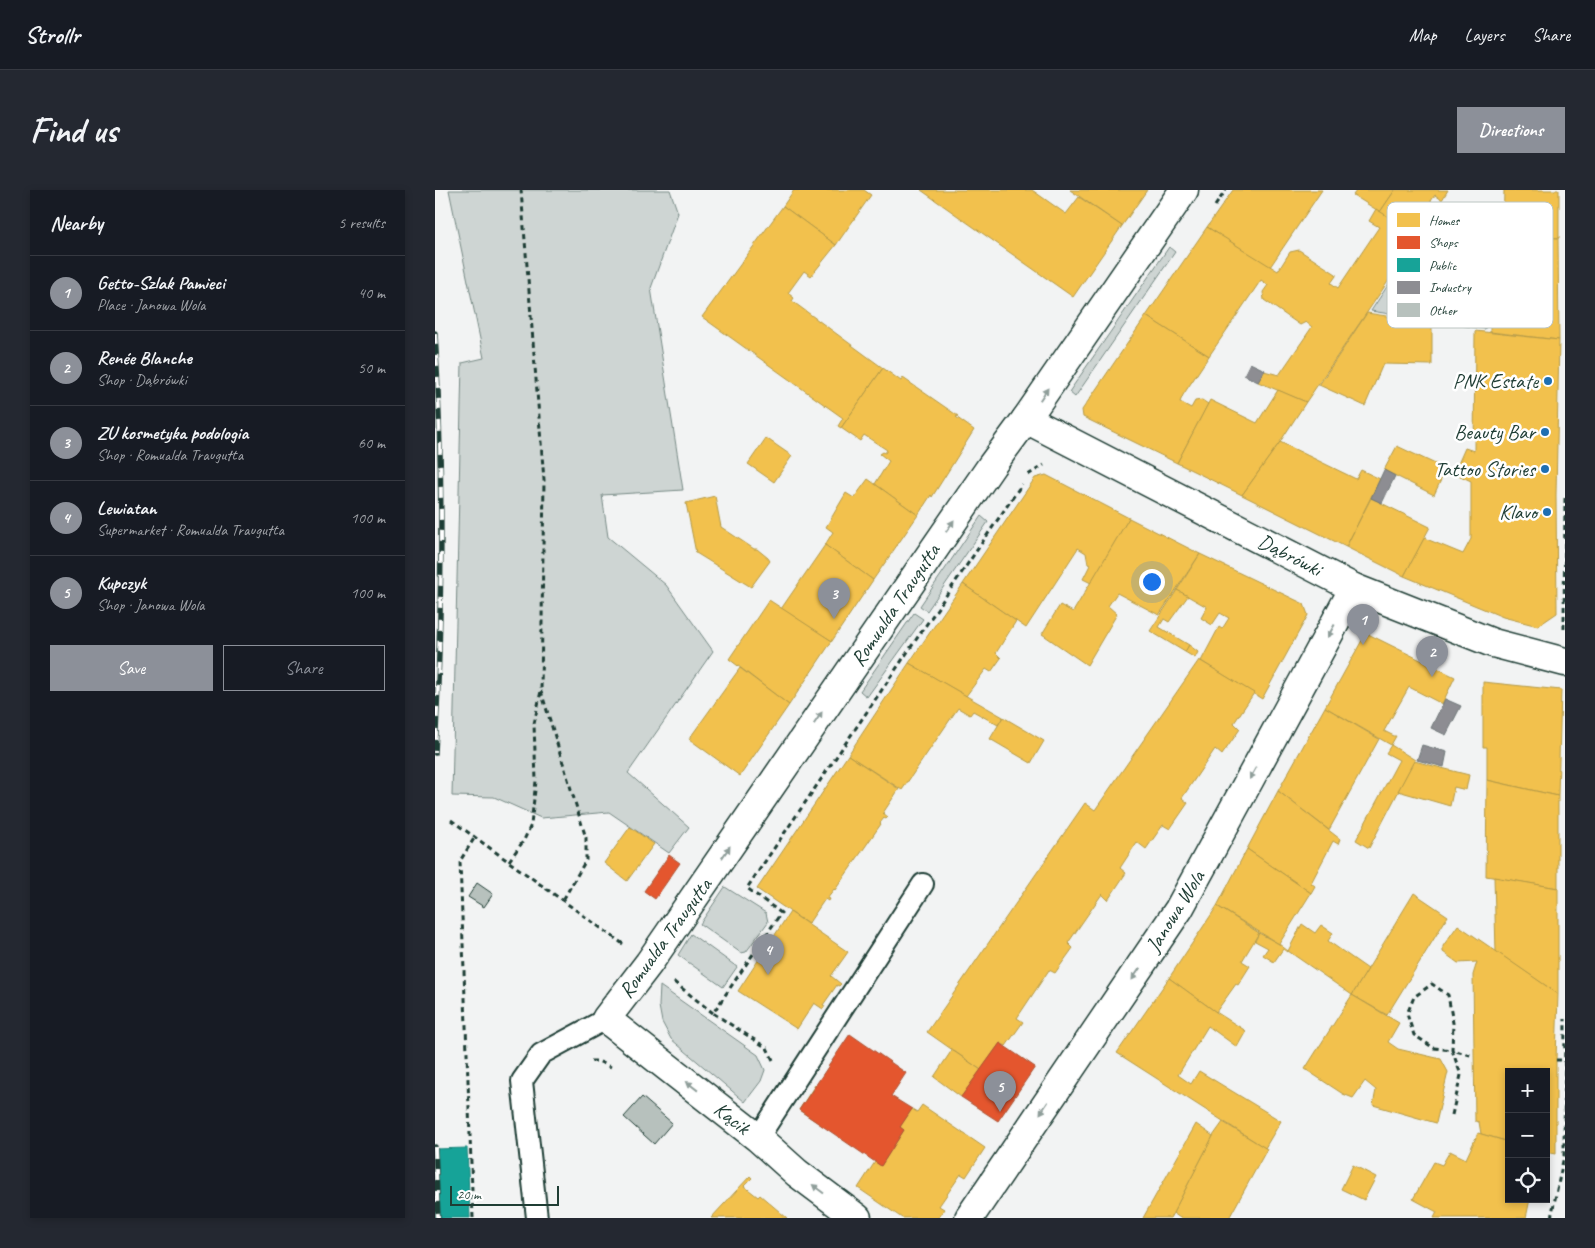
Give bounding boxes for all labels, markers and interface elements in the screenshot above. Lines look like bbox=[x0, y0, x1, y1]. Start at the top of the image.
text: Strollr bbox=[25, 20, 80, 50]
text: Map bbox=[1409, 24, 1437, 46]
text: Layers bbox=[1465, 24, 1504, 46]
text: Share bbox=[1532, 24, 1570, 46]
button: Directions bbox=[1457, 107, 1565, 153]
text: Find us bbox=[30, 108, 117, 153]
legend bbox=[1387, 202, 1553, 328]
text: Nearby bbox=[50, 210, 103, 236]
text: Homes bbox=[1429, 212, 1460, 229]
text: 5 results bbox=[338, 213, 385, 233]
text: Shops bbox=[1429, 234, 1459, 251]
text: Public bbox=[1429, 257, 1457, 274]
text: Getto-Szlak Pamieci bbox=[97, 271, 225, 295]
text: Industry bbox=[1429, 279, 1472, 296]
text: 1 bbox=[62, 283, 70, 303]
text: 40 m bbox=[358, 283, 385, 303]
text: Place · Janowa Wola bbox=[97, 295, 205, 315]
text: Other bbox=[1429, 302, 1458, 319]
text: Renée Blanche bbox=[97, 346, 192, 370]
text: 2 bbox=[62, 358, 70, 378]
text: 50 m bbox=[358, 358, 385, 378]
place label: PNK Estate bbox=[1453, 368, 1539, 394]
text: Shop · Dąbrówki bbox=[97, 370, 187, 390]
marker: PNK Estate bbox=[1542, 375, 1554, 387]
one-way arrow bbox=[1039, 387, 1049, 401]
place label: Beauty Bar bbox=[1454, 419, 1536, 445]
text: ZU kosmetyka podologia bbox=[97, 421, 248, 445]
marker: Beauty Bar bbox=[1539, 426, 1551, 438]
text: 3 bbox=[62, 433, 70, 453]
text: 60 m bbox=[358, 433, 385, 453]
text: Shop · Romualda Traugutta bbox=[97, 445, 243, 465]
place label: Tattoo Stories bbox=[1434, 456, 1537, 482]
marker: Tattoo Stories bbox=[1539, 463, 1551, 475]
text: Lewiatan bbox=[97, 496, 156, 520]
place label: Klavo bbox=[1499, 499, 1540, 525]
marker: Klavo bbox=[1541, 506, 1553, 518]
text: 4 bbox=[62, 508, 70, 528]
text: 100 m bbox=[351, 508, 385, 528]
one-way arrow bbox=[945, 519, 955, 533]
text: Supermarket · Romualda Traugutta bbox=[97, 520, 284, 540]
street label: Dąbrówki bbox=[1254, 528, 1329, 583]
street label: Romualda Traugutta bbox=[845, 538, 946, 671]
your location bbox=[1139, 569, 1165, 595]
text: Kupczyk bbox=[97, 571, 146, 595]
pin: 3 bbox=[818, 578, 850, 619]
text: 5 bbox=[63, 583, 69, 603]
text: 100 m bbox=[351, 583, 385, 603]
text: Shop · Janowa Wola bbox=[97, 595, 205, 615]
pin: 1 bbox=[1347, 604, 1379, 645]
one-way arrow bbox=[1327, 623, 1335, 638]
pin: 2 bbox=[1416, 636, 1448, 677]
button: Save bbox=[50, 645, 213, 691]
button: Share bbox=[223, 645, 385, 691]
one-way arrow bbox=[813, 711, 823, 724]
one-way arrow bbox=[1249, 766, 1257, 781]
one-way arrow bbox=[721, 845, 731, 858]
street label: Janowa Wola bbox=[1139, 864, 1211, 957]
street label: Romualda Traugutta bbox=[613, 872, 718, 1003]
pin: 4 bbox=[752, 934, 784, 975]
one-way arrow bbox=[1131, 967, 1141, 980]
map controls bbox=[1505, 1068, 1550, 1203]
button: + bbox=[1505, 1068, 1550, 1113]
pin: 5 bbox=[984, 1071, 1016, 1112]
one-way arrow bbox=[686, 1081, 699, 1092]
street label: Kącik bbox=[709, 1096, 756, 1141]
one-way arrow bbox=[1039, 1101, 1049, 1115]
button: − bbox=[1505, 1113, 1550, 1158]
button: locate bbox=[1505, 1158, 1550, 1203]
scale bar bbox=[450, 1183, 559, 1206]
one-way arrow bbox=[812, 1183, 825, 1194]
text: 20 m bbox=[457, 1186, 481, 1203]

